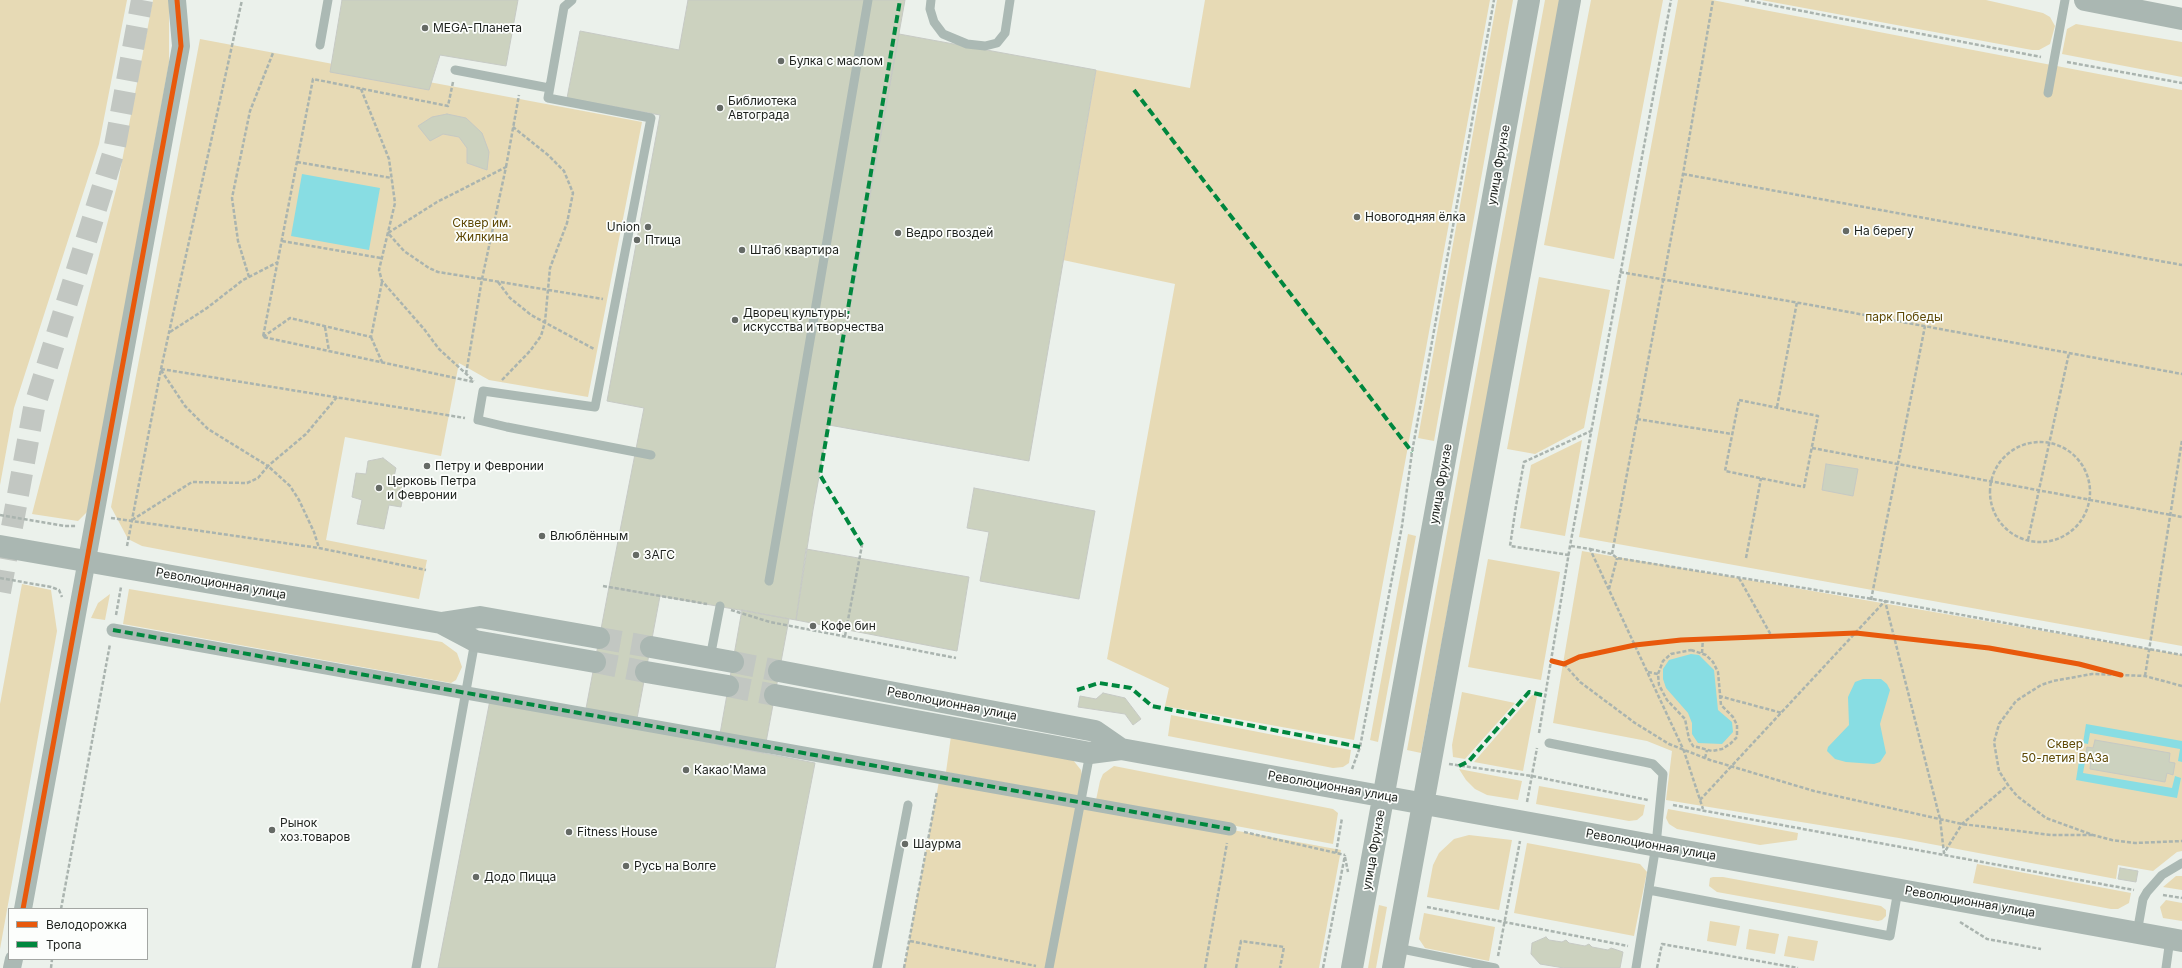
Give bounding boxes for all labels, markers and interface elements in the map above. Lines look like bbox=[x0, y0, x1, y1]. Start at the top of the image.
place label: MEGA-Планета bbox=[433, 21, 522, 35]
marker: MEGA-Планета bbox=[420, 23, 430, 33]
place label: Булка с маслом bbox=[789, 54, 883, 68]
marker: Булка с маслом bbox=[776, 56, 786, 66]
place label: Библиотека Автограда bbox=[728, 94, 797, 122]
marker: Библиотека Автограда bbox=[715, 103, 725, 113]
street label: улица Фрунзе bbox=[1485, 124, 1513, 206]
place label: Новогодняя ёлка bbox=[1365, 210, 1466, 224]
marker: Новогодняя ёлка bbox=[1352, 212, 1362, 222]
park label: Сквер им. Жилкина bbox=[452, 216, 512, 244]
place label: Union bbox=[607, 220, 640, 234]
marker: Union bbox=[643, 222, 653, 232]
place label: На берегу bbox=[1854, 224, 1914, 238]
place label: Ведро гвоздей bbox=[906, 226, 993, 240]
marker: На берегу bbox=[1841, 226, 1851, 236]
marker: Ведро гвоздей bbox=[893, 228, 903, 238]
place label: Птица bbox=[645, 233, 681, 247]
marker: Птица bbox=[632, 235, 642, 245]
place label: Штаб квартира bbox=[750, 243, 839, 257]
marker: Штаб квартира bbox=[737, 245, 747, 255]
place label: Дворец культуры, искусства и творчества bbox=[743, 306, 884, 334]
park label: парк Победы bbox=[1865, 310, 1943, 324]
marker: Дворец культуры, искусства и творчества bbox=[730, 315, 740, 325]
street label: улица Фрунзе bbox=[1427, 443, 1455, 525]
place label: Петру и Февронии bbox=[435, 459, 544, 473]
marker: Петру и Февронии bbox=[422, 461, 432, 471]
place label: Церковь Петра и Февронии bbox=[387, 474, 476, 502]
marker: Церковь Петра и Февронии bbox=[374, 483, 384, 493]
place label: Влюблённым bbox=[550, 529, 628, 543]
marker: Влюблённым bbox=[537, 531, 547, 541]
place label: ЗАГС bbox=[644, 548, 675, 562]
marker: ЗАГС bbox=[631, 550, 641, 560]
street label: Революционная улица bbox=[155, 565, 287, 603]
place label: Кофе бин bbox=[821, 619, 876, 633]
marker: Кофе бин bbox=[808, 621, 818, 631]
street label: Революционная улица bbox=[886, 684, 1018, 724]
park label: Сквер 50-летия ВАЗа bbox=[2021, 737, 2109, 765]
place label: Какао'Мама bbox=[694, 763, 766, 777]
marker: Какао'Мама bbox=[681, 765, 691, 775]
street label: Революционная улица bbox=[1267, 768, 1399, 806]
street label: улица Фрунзе bbox=[1360, 809, 1388, 891]
place label: Рынок хоз.товаров bbox=[280, 816, 350, 844]
marker: Рынок хоз.товаров bbox=[267, 825, 277, 835]
place label: Fitness House bbox=[577, 825, 658, 839]
street label: Революционная улица bbox=[1585, 826, 1717, 864]
marker: Fitness House bbox=[564, 827, 574, 837]
place label: Шаурма bbox=[913, 837, 961, 851]
marker: Шаурма bbox=[900, 839, 910, 849]
place label: Русь на Волге bbox=[634, 859, 716, 873]
marker: Русь на Волге bbox=[621, 861, 631, 871]
place label: Додо Пицца bbox=[484, 870, 556, 884]
marker: Додо Пицца bbox=[471, 872, 481, 882]
street label: Революционная улица bbox=[1904, 883, 2036, 921]
legend bbox=[8, 908, 148, 960]
text: Велодорожка bbox=[46, 917, 127, 932]
text: Тропа bbox=[46, 937, 81, 952]

